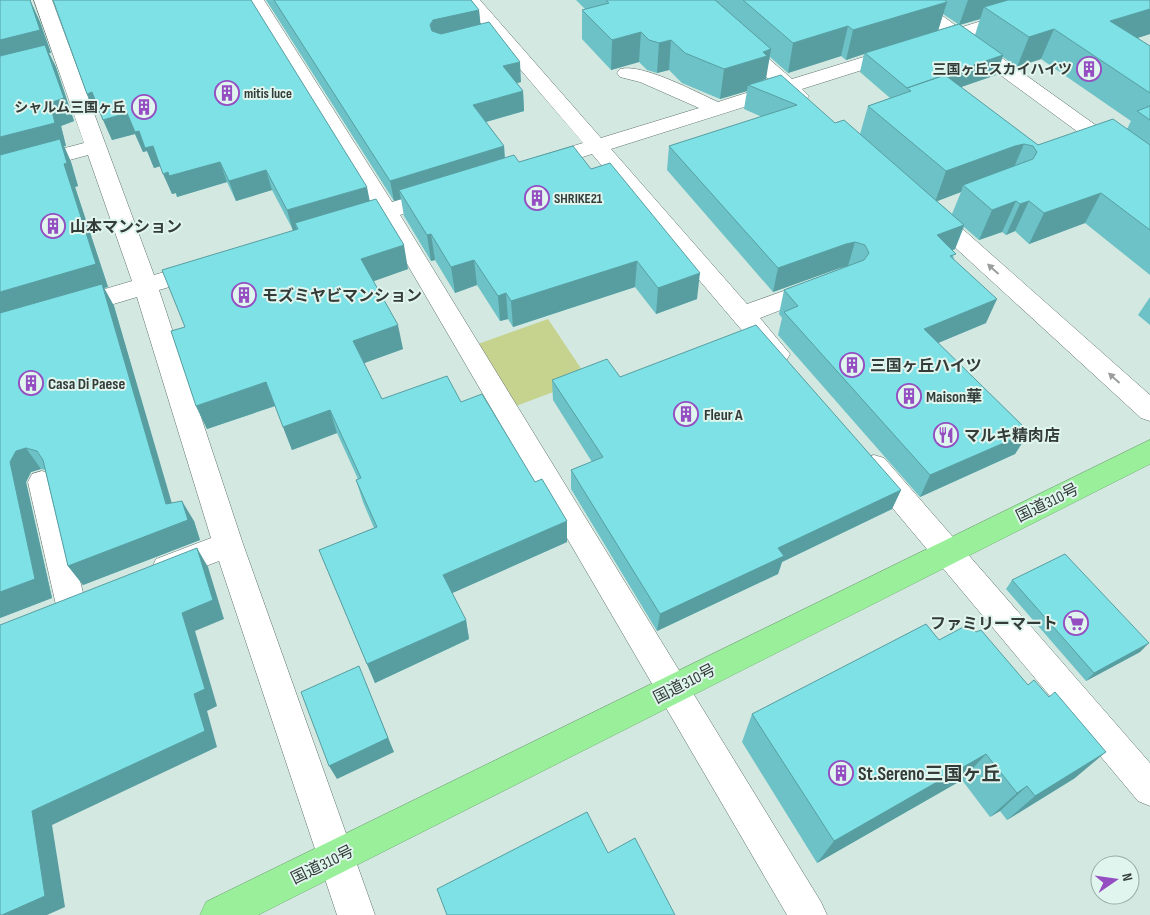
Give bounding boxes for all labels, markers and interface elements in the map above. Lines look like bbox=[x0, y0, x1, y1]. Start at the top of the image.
building icon: 三国ヶ丘スカイハイツ bbox=[1076, 56, 1102, 82]
place label: 三国ヶ丘スカイハイツ bbox=[933, 61, 1072, 78]
building icon: mitis luce bbox=[214, 80, 240, 106]
place label: mitis luce bbox=[244, 85, 292, 102]
building icon: シャルム三国ヶ丘 bbox=[131, 94, 157, 120]
place label: シャルム三国ヶ丘 bbox=[14, 99, 126, 116]
building icon: SHRIKE21 bbox=[524, 185, 550, 211]
place label: SHRIKE21 bbox=[554, 190, 603, 207]
building icon: 山本マンション bbox=[40, 213, 66, 239]
place label: 山本マンション bbox=[70, 218, 182, 237]
one-way arrow bbox=[988, 263, 1000, 275]
building icon: モズミヤビマンション bbox=[231, 282, 257, 308]
place label: モズミヤビマンション bbox=[262, 287, 422, 306]
building icon: 三国ヶ丘ハイツ bbox=[839, 352, 865, 378]
place label: 三国ヶ丘ハイツ bbox=[870, 357, 982, 376]
building icon: Casa Di Paese bbox=[18, 370, 44, 396]
one-way arrow bbox=[1108, 372, 1120, 384]
place label: Casa Di Paese bbox=[48, 375, 125, 394]
building icon: Maison華 bbox=[896, 383, 922, 409]
place label: Maison華 bbox=[926, 388, 982, 407]
building icon: Fleur A bbox=[673, 401, 699, 427]
place label: Fleur A bbox=[704, 406, 743, 425]
restaurant icon: マルキ精肉店 bbox=[933, 422, 959, 448]
place label: マルキ精肉店 bbox=[964, 426, 1060, 446]
street label: 国道310号 bbox=[1013, 480, 1082, 527]
supermarket icon: ファミリーマート bbox=[1063, 610, 1089, 636]
place label: ファミリーマート bbox=[930, 615, 1058, 634]
street label: 国道310号 bbox=[650, 661, 719, 708]
building icon: St.Sereno三国ヶ丘 bbox=[828, 760, 854, 786]
place label: St.Sereno三国ヶ丘 bbox=[858, 763, 1001, 786]
street label: 国道310号 bbox=[288, 842, 357, 889]
north arrow bbox=[1090, 855, 1140, 905]
text: N bbox=[1118, 872, 1136, 883]

